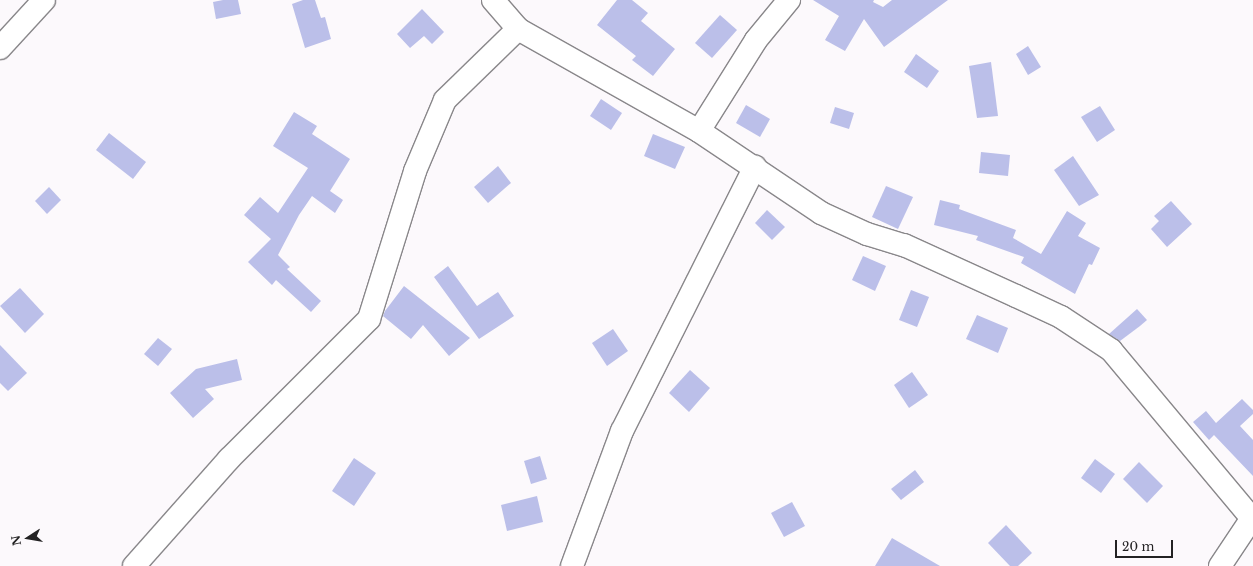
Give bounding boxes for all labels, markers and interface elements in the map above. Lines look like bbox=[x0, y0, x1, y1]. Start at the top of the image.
north arrow bbox=[8, 518, 48, 558]
scale bar bbox=[1117, 532, 1175, 558]
text: N bbox=[8, 534, 24, 547]
text: 20 m bbox=[1122, 539, 1154, 554]

